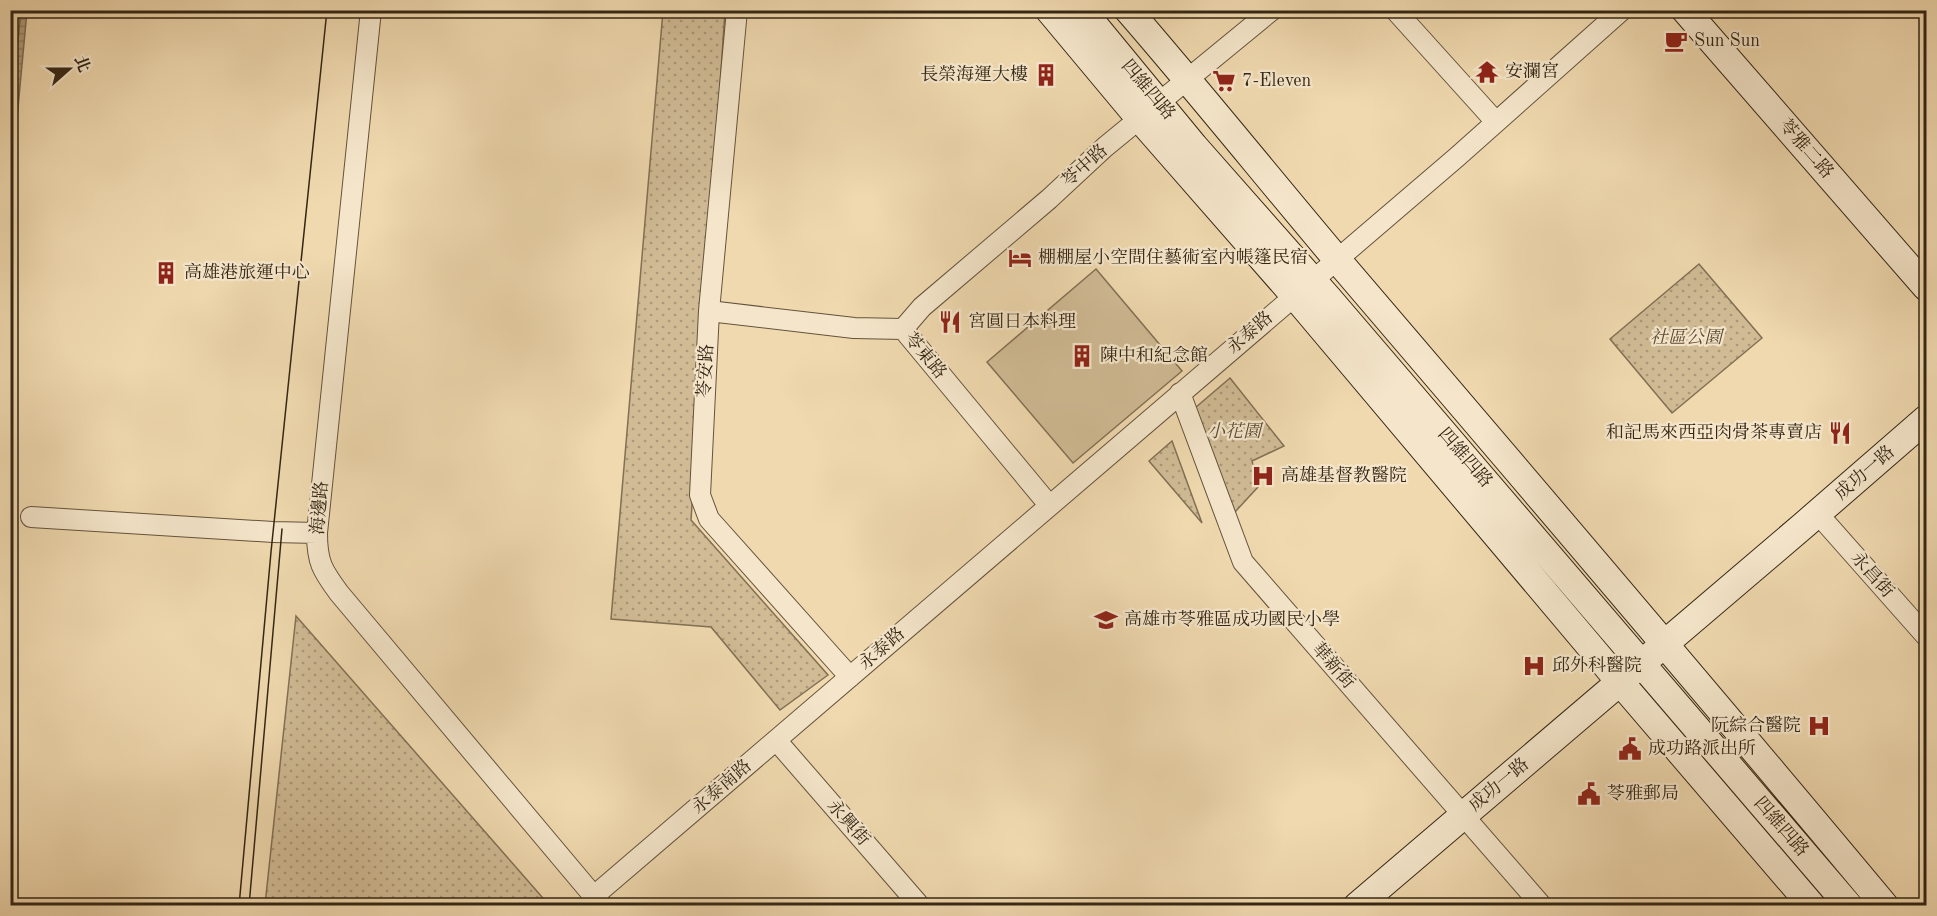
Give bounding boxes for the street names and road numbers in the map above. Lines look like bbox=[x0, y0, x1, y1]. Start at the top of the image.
street label: 四維四路 bbox=[1118, 55, 1180, 123]
street label: 苓雅二路 bbox=[1776, 115, 1838, 182]
street label: 苓中路 bbox=[1058, 140, 1111, 191]
street label: 永泰路 bbox=[1222, 307, 1276, 358]
street label: 苓東路 bbox=[901, 328, 951, 382]
street label: 苓安路 bbox=[694, 343, 716, 398]
street label: 四維四路 bbox=[1435, 424, 1497, 491]
street label: 成功一路 bbox=[1831, 441, 1898, 503]
street label: 海邊路 bbox=[307, 480, 331, 536]
street label: 永昌街 bbox=[1847, 548, 1898, 601]
street label: 永泰路 bbox=[854, 623, 908, 674]
street label: 華新街 bbox=[1308, 638, 1359, 692]
street label: 成功一路 bbox=[1464, 753, 1532, 815]
street label: 永泰南路 bbox=[688, 755, 755, 817]
street label: 四維四路 bbox=[1751, 793, 1813, 860]
street label: 永興街 bbox=[823, 795, 874, 849]

